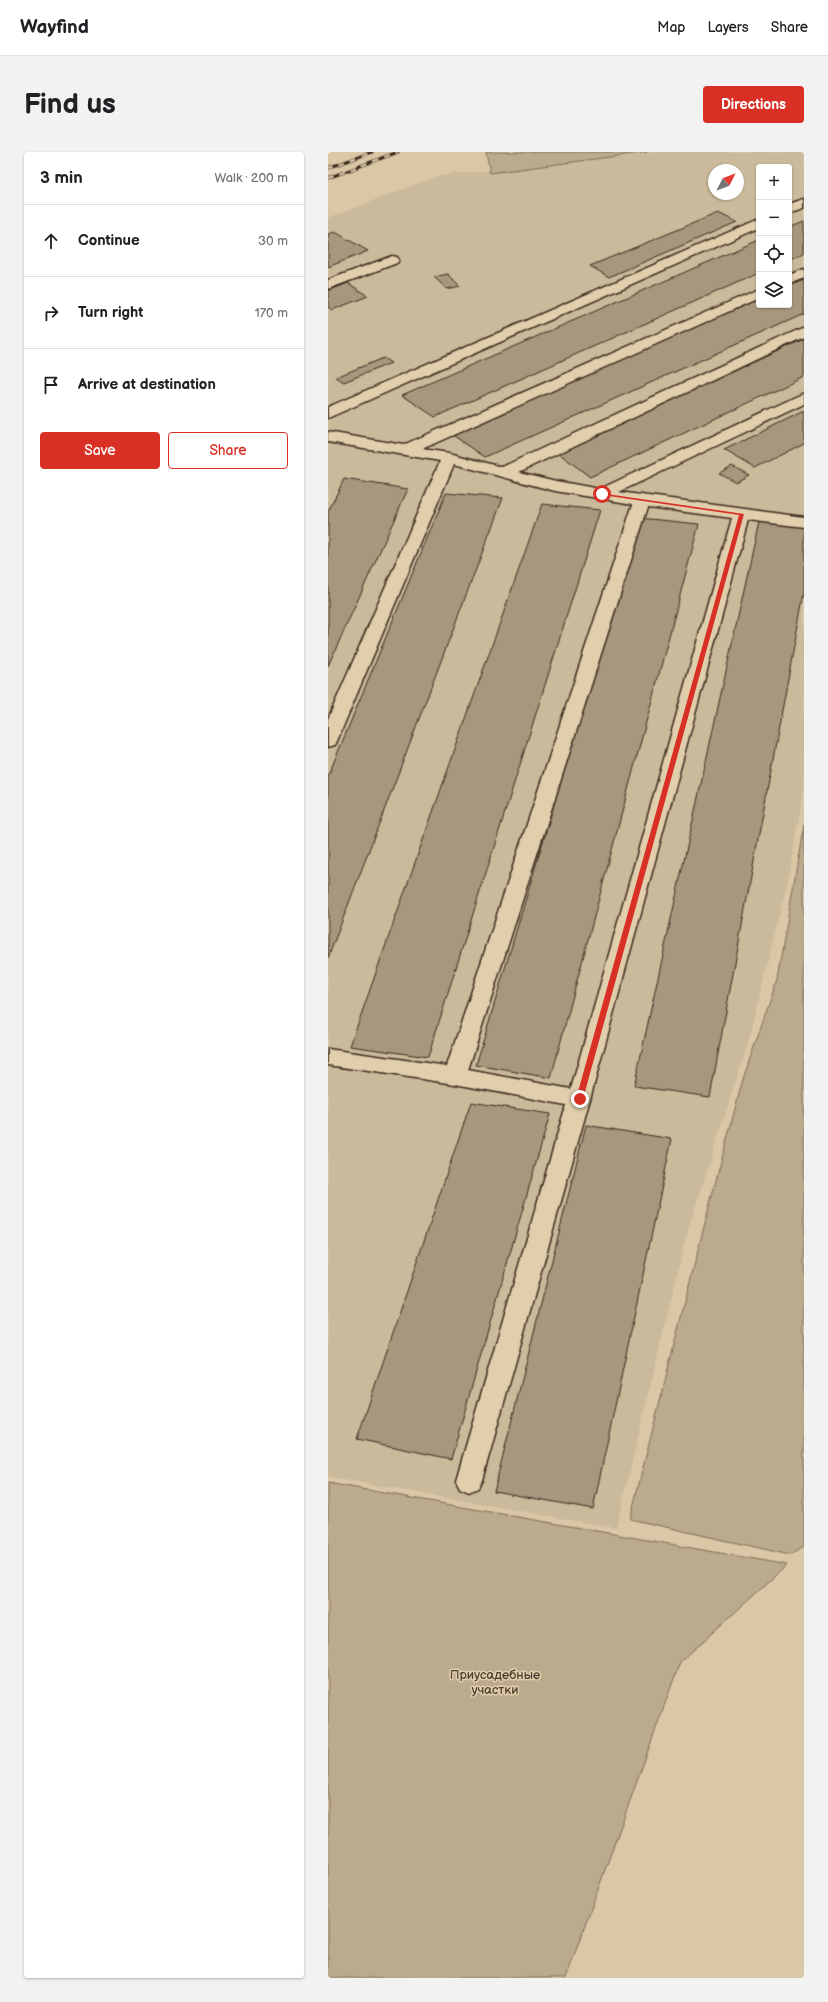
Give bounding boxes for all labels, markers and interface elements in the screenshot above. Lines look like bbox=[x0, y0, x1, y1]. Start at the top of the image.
text: Wayfind bbox=[20, 16, 89, 39]
text: Map bbox=[657, 19, 685, 36]
text: Layers bbox=[707, 19, 749, 36]
text: Share bbox=[771, 19, 808, 36]
button: Directions bbox=[703, 86, 804, 123]
text: Find us bbox=[24, 88, 116, 121]
north arrow bbox=[708, 164, 744, 200]
map controls bbox=[756, 164, 792, 308]
button: + bbox=[756, 164, 792, 200]
text: 3 min bbox=[40, 168, 83, 188]
text: Walk · 200 m bbox=[215, 170, 288, 186]
button: − bbox=[756, 200, 792, 236]
icon: ahead bbox=[40, 230, 62, 252]
text: Continue bbox=[78, 231, 140, 250]
text: 30 m bbox=[258, 233, 288, 249]
button: locate bbox=[756, 236, 792, 272]
button: layers bbox=[756, 272, 792, 308]
icon: right bbox=[40, 302, 62, 324]
text: Turn right bbox=[78, 303, 143, 322]
text: 170 m bbox=[255, 305, 288, 321]
icon: arrive bbox=[40, 374, 62, 396]
text: Arrive at destination bbox=[78, 375, 216, 394]
button: Save bbox=[40, 432, 160, 469]
button: Share bbox=[168, 432, 288, 469]
route start bbox=[593, 485, 611, 503]
route end bbox=[571, 1090, 589, 1108]
park label: Приусадебные участки bbox=[450, 1667, 540, 1698]

